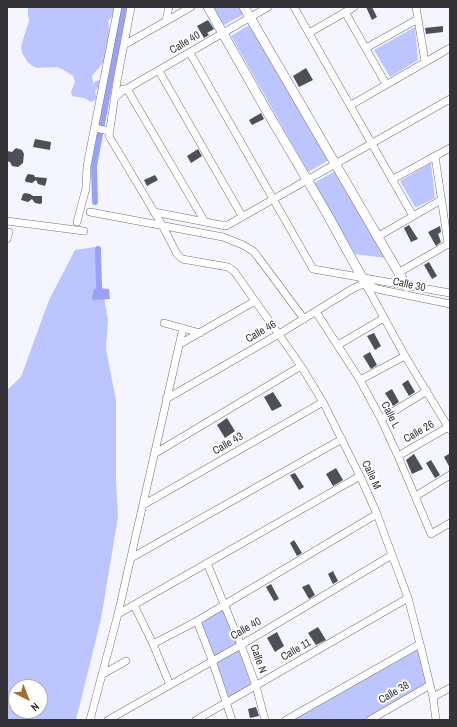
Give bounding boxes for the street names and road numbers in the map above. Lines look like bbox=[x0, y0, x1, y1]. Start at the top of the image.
street label: Calle 40 bbox=[167, 29, 203, 57]
street label: Calle 30 bbox=[391, 275, 427, 295]
street label: Calle 46 bbox=[243, 318, 279, 346]
street label: Calle L bbox=[378, 399, 402, 431]
street label: Calle 26 bbox=[401, 418, 437, 446]
street label: Calle 43 bbox=[210, 430, 246, 458]
street label: Calle M bbox=[359, 458, 383, 492]
street label: Calle 40 bbox=[228, 615, 264, 643]
street label: Calle 11 bbox=[279, 636, 313, 664]
street label: Calle N bbox=[247, 643, 269, 675]
street label: Calle 38 bbox=[376, 679, 412, 707]

